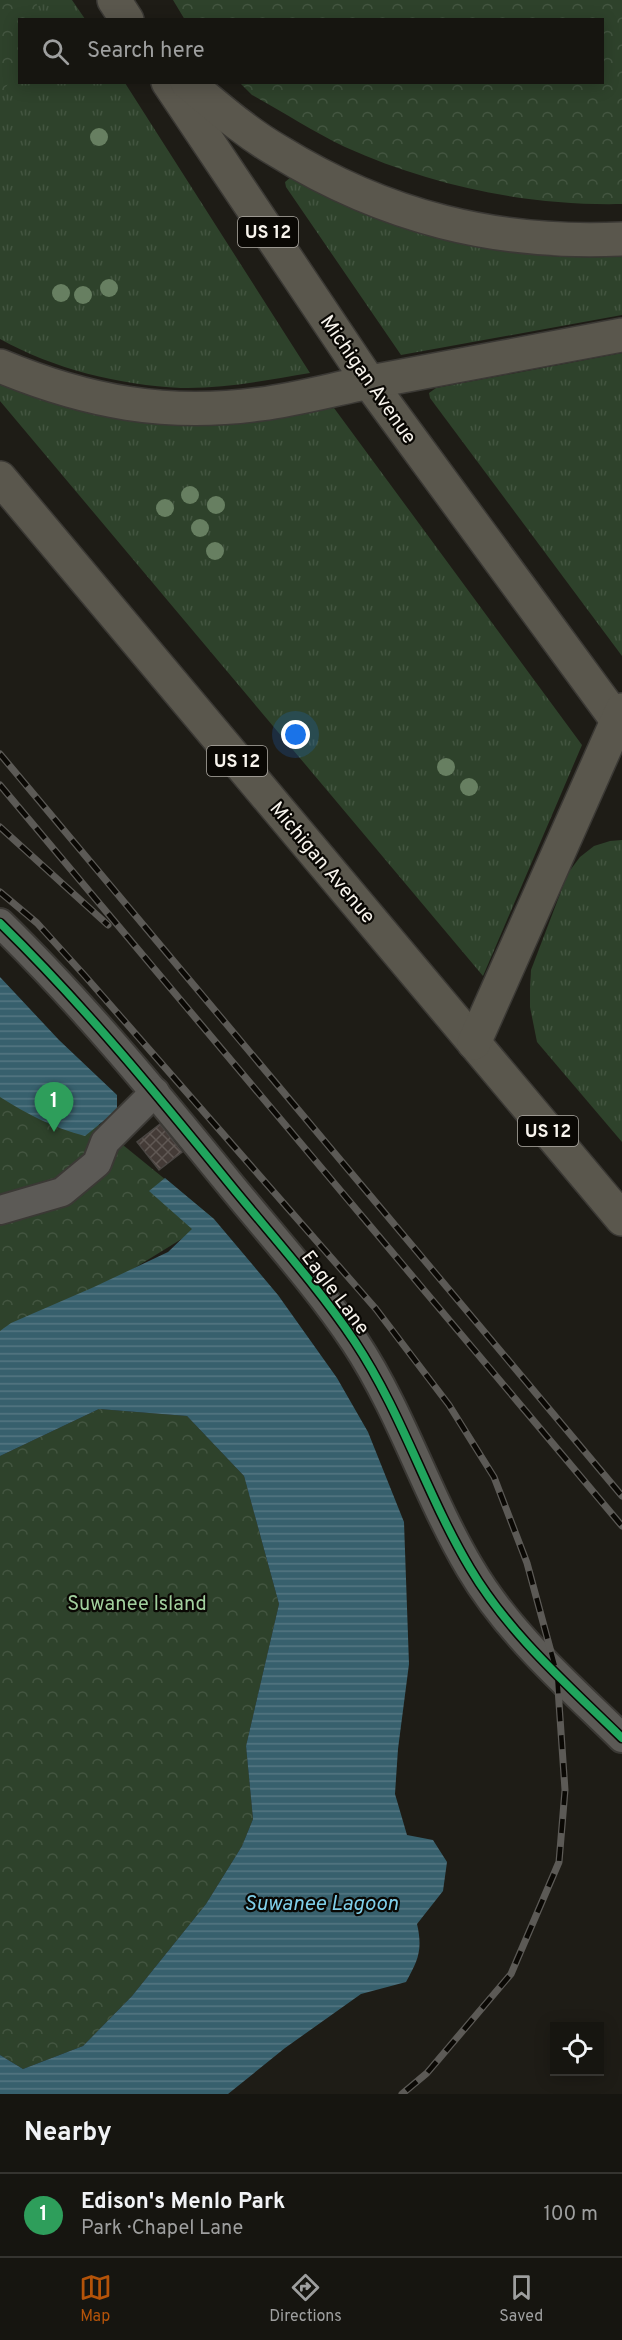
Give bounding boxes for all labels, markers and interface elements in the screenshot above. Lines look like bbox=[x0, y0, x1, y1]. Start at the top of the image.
search box bbox=[18, 18, 604, 84]
icon: search bbox=[39, 35, 72, 68]
text: Search here bbox=[87, 38, 205, 65]
road number: US 12 bbox=[238, 217, 298, 247]
street label: Michigan Avenue bbox=[313, 311, 422, 450]
your location bbox=[281, 720, 310, 749]
road number: US 12 bbox=[207, 746, 267, 776]
street label: Michigan Avenue bbox=[263, 797, 380, 930]
pin: 1 bbox=[34, 1082, 74, 1132]
road number: US 12 bbox=[518, 1116, 578, 1146]
street label: Eagle Lane bbox=[294, 1246, 375, 1341]
park label: Suwanee Island bbox=[67, 1592, 207, 1618]
water label: Suwanee Lagoon bbox=[244, 1891, 399, 1918]
map controls bbox=[550, 2022, 604, 2076]
button: locate bbox=[550, 2022, 604, 2076]
text: Nearby bbox=[24, 2117, 112, 2150]
text: Edison's Menlo Park bbox=[81, 2189, 285, 2216]
text: 1 bbox=[40, 2202, 48, 2228]
text: 100 m bbox=[543, 2202, 598, 2228]
text: Park · Chapel Lane bbox=[81, 2216, 243, 2242]
tab: Map bbox=[79, 2271, 112, 2327]
tab: Directions bbox=[269, 2271, 342, 2327]
tab: Saved bbox=[499, 2271, 543, 2327]

